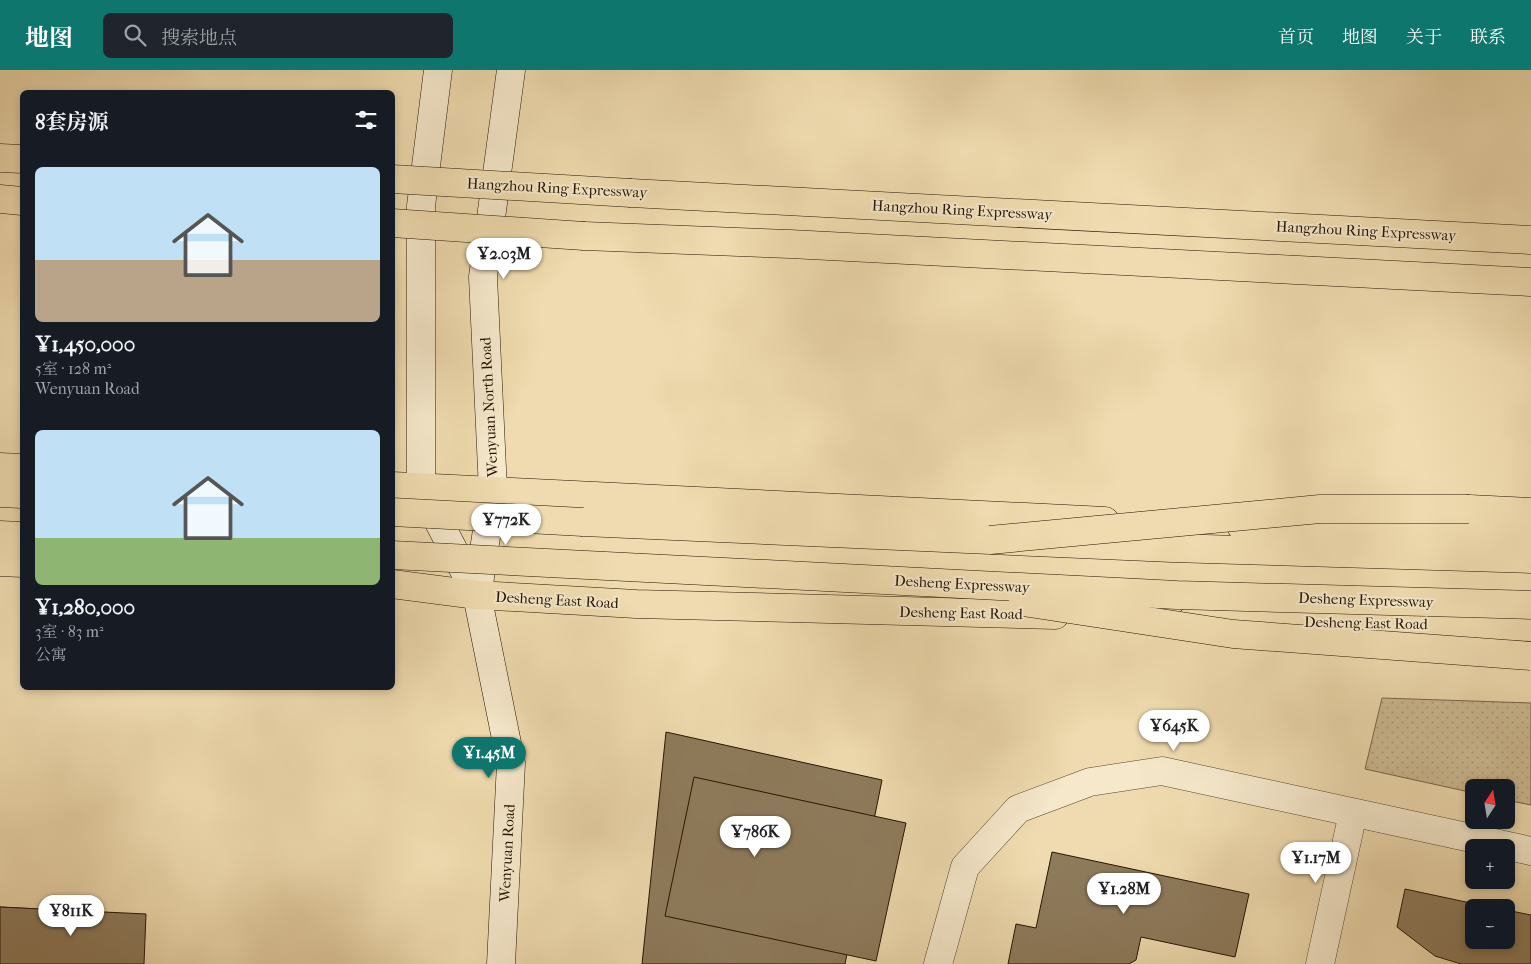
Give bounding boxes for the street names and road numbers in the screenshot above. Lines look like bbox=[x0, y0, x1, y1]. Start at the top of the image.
street label: Hangzhou Ring Expressway bbox=[466, 174, 649, 202]
street label: Hangzhou Ring Expressway bbox=[871, 196, 1054, 224]
street label: Hangzhou Ring Expressway bbox=[1275, 217, 1458, 245]
street label: Wenyuan North Road bbox=[476, 336, 502, 478]
street label: Desheng Expressway bbox=[894, 571, 1031, 597]
street label: Desheng East Road bbox=[495, 588, 620, 612]
street label: Desheng Expressway bbox=[1298, 589, 1435, 611]
street label: Desheng East Road bbox=[899, 603, 1024, 623]
street label: Desheng East Road bbox=[1304, 613, 1429, 633]
street label: Wenyuan Road bbox=[495, 803, 519, 903]

